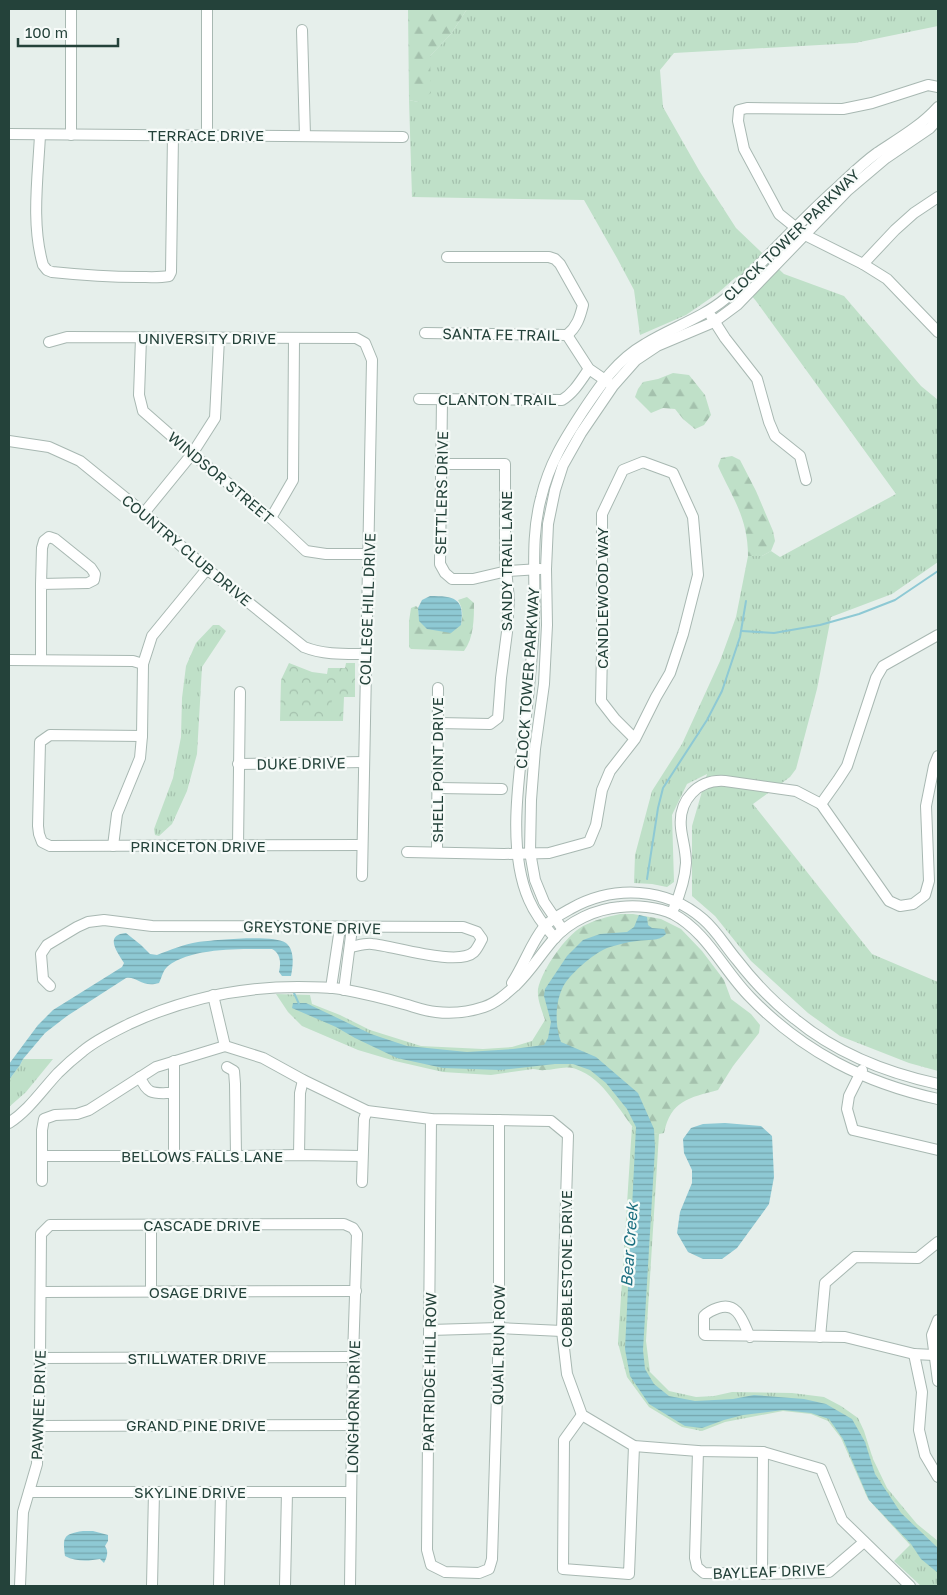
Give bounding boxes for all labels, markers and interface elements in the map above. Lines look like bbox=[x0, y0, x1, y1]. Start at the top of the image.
scale bar bbox=[18, 15, 118, 47]
text: 100 m bbox=[25, 23, 68, 41]
street label: TERRACE DRIVE bbox=[148, 126, 264, 144]
street label: CLOCK TOWER PARKWAY bbox=[719, 165, 863, 305]
street label: SANTA FE TRAIL bbox=[442, 324, 560, 344]
street label: UNIVERSITY DRIVE bbox=[138, 329, 276, 347]
street label: CLANTON TRAIL bbox=[438, 390, 557, 408]
street label: WINDSOR STREET bbox=[165, 428, 277, 526]
street label: SETTLERS DRIVE bbox=[431, 431, 451, 555]
street label: COUNTRY CLUB DRIVE bbox=[119, 490, 255, 610]
street label: SANDY TRAIL LANE bbox=[497, 491, 515, 631]
street label: CANDLEWOOD WAY bbox=[593, 527, 611, 669]
street label: COLLEGE HILL DRIVE bbox=[355, 532, 379, 686]
street label: CLOCK TOWER PARKWAY bbox=[512, 586, 542, 769]
street label: SHELL POINT DRIVE bbox=[428, 697, 446, 843]
street label: DUKE DRIVE bbox=[256, 753, 346, 773]
street label: PRINCETON DRIVE bbox=[130, 837, 266, 855]
street label: GREYSTONE DRIVE bbox=[243, 917, 381, 937]
street label: BELLOWS FALLS LANE bbox=[121, 1147, 283, 1165]
street label: COBBLESTONE DRIVE bbox=[557, 1190, 575, 1348]
water label: Bear Creek bbox=[616, 1201, 642, 1288]
street label: CASCADE DRIVE bbox=[143, 1216, 261, 1234]
street label: OSAGE DRIVE bbox=[149, 1283, 247, 1301]
street label: QUAIL RUN ROW bbox=[488, 1285, 508, 1405]
street label: PARTRIDGE HILL ROW bbox=[419, 1292, 439, 1452]
street label: LONGHORN DRIVE bbox=[343, 1340, 363, 1474]
street label: STILLWATER DRIVE bbox=[127, 1349, 267, 1367]
street label: PAWNEE DRIVE bbox=[27, 1350, 49, 1460]
street label: GRAND PINE DRIVE bbox=[126, 1416, 266, 1434]
street label: SKYLINE DRIVE bbox=[134, 1483, 246, 1501]
street label: BAYLEAF DRIVE bbox=[712, 1560, 826, 1582]

